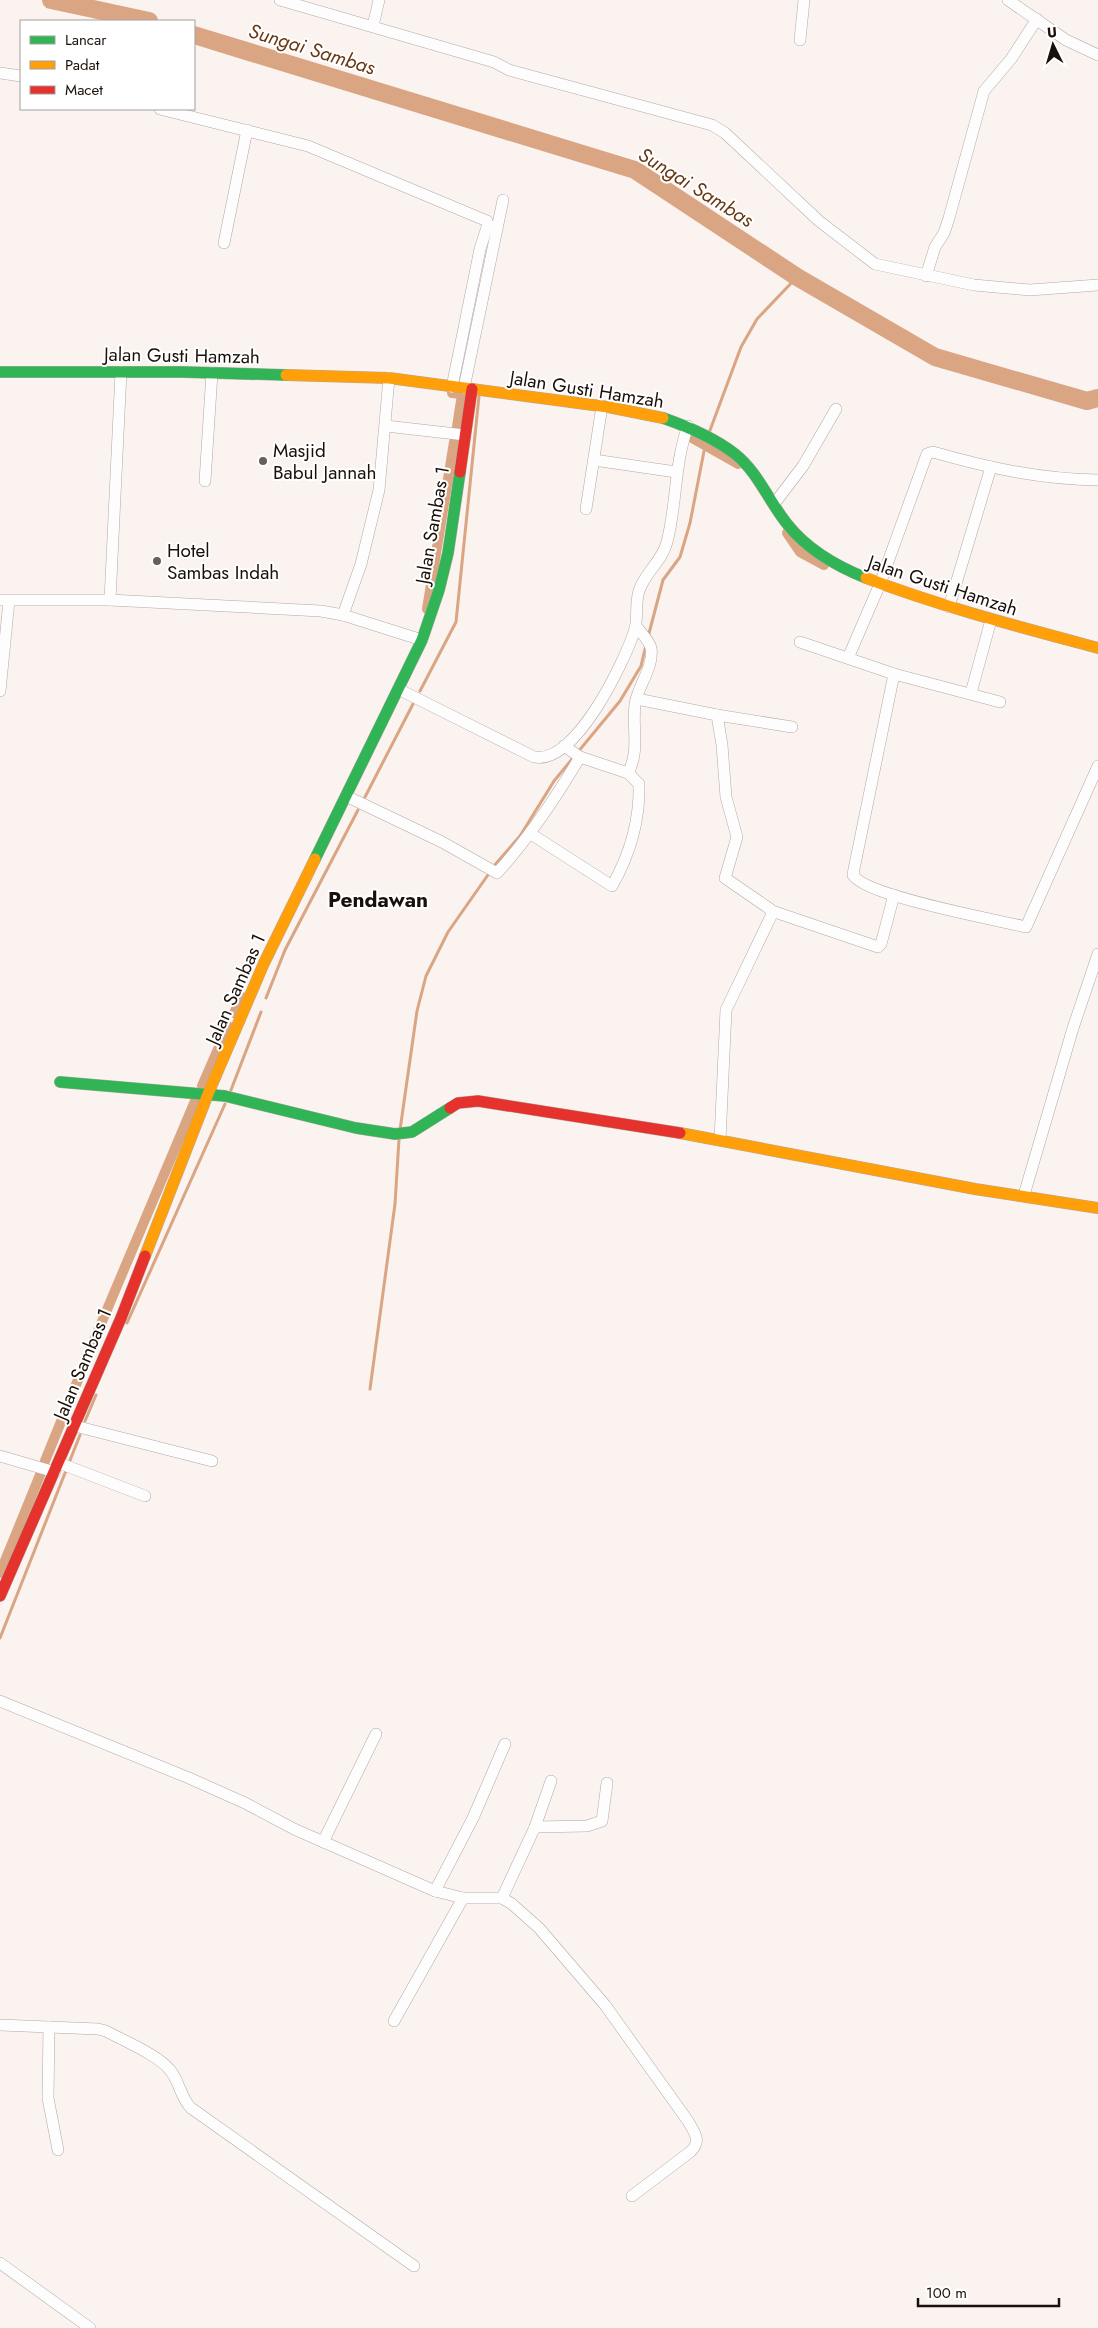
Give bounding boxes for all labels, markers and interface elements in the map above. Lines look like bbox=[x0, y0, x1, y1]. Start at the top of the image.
water label: Sungai Sambas bbox=[245, 16, 379, 83]
legend bbox=[20, 20, 195, 110]
north arrow bbox=[1028, 20, 1078, 70]
text: U bbox=[1046, 22, 1058, 42]
text: Lancar bbox=[65, 29, 107, 51]
text: Padat bbox=[65, 54, 100, 76]
text: Macet bbox=[65, 79, 103, 101]
water label: Sungai Sambas bbox=[633, 140, 759, 235]
street label: Jalan Gusti Hamzah bbox=[101, 341, 260, 370]
street label: Jalan Gusti Hamzah bbox=[505, 364, 666, 415]
place label: Masjid Babul Jannah bbox=[273, 437, 376, 486]
marker: Masjid Babul Jannah bbox=[257, 455, 269, 467]
street label: Jalan Sambas 1 bbox=[408, 464, 456, 589]
place label: Hotel Sambas Indah bbox=[167, 537, 279, 586]
street label: Jalan Gusti Hamzah bbox=[862, 548, 1021, 622]
marker: Hotel Sambas Indah bbox=[151, 555, 163, 567]
district label: Pendawan bbox=[328, 885, 428, 915]
street label: Jalan Sambas 1 bbox=[198, 929, 272, 1052]
street label: Jalan Sambas 1 bbox=[46, 1304, 118, 1427]
scale bar bbox=[918, 2276, 1059, 2308]
text: 100 m bbox=[926, 2282, 967, 2304]

